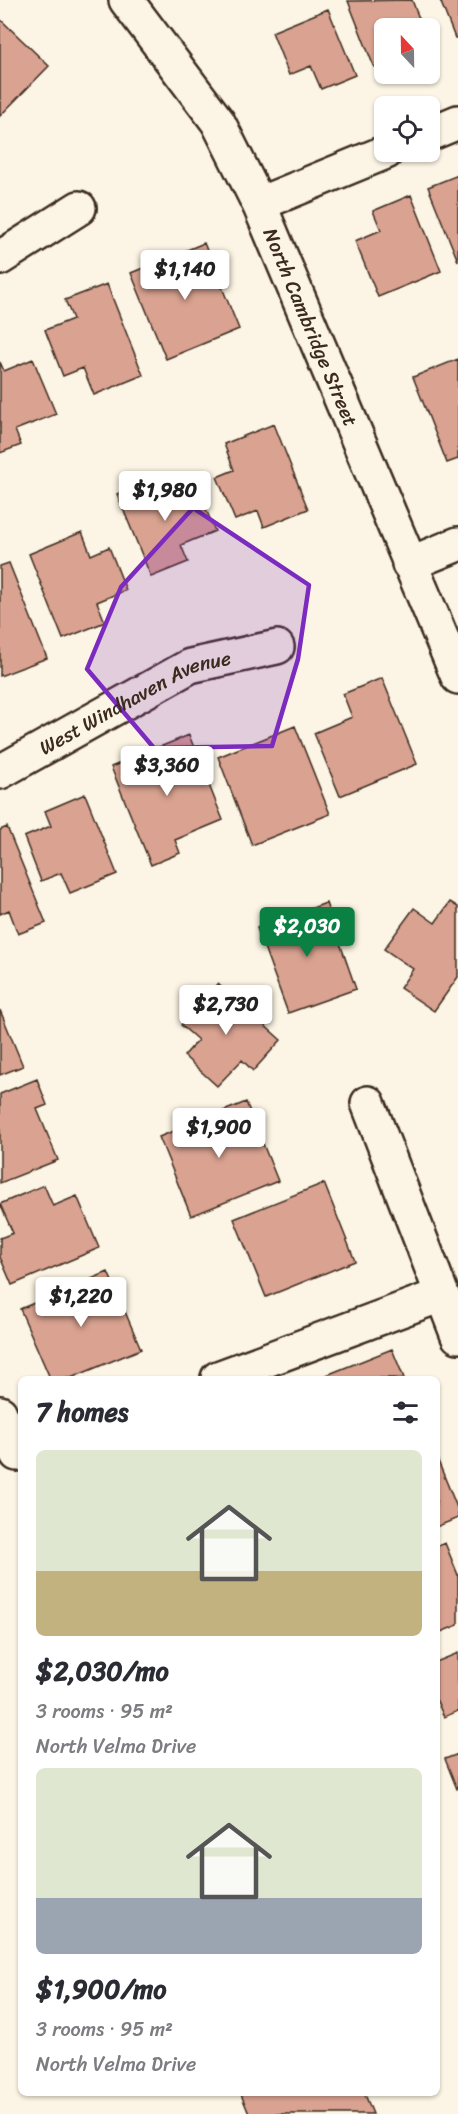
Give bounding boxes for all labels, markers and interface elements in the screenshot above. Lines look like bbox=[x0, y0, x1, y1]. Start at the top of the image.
north arrow bbox=[374, 18, 440, 84]
map controls bbox=[374, 18, 440, 162]
button: locate bbox=[374, 96, 440, 162]
street label: North Cambridge Street bbox=[253, 222, 368, 432]
pin: $1,140 bbox=[136, 250, 234, 301]
text: $1,140 bbox=[154, 252, 216, 287]
pin: $1,980 bbox=[116, 471, 214, 522]
text: $1,980 bbox=[133, 473, 197, 508]
street label: West Windhaven Avenue bbox=[33, 641, 234, 765]
pin: $3,360 bbox=[118, 746, 216, 797]
text: $3,360 bbox=[135, 748, 199, 783]
pin: $2,030 bbox=[258, 907, 356, 958]
text: $2,030 bbox=[274, 909, 340, 944]
pin: $2,730 bbox=[177, 985, 275, 1036]
text: $2,730 bbox=[193, 987, 259, 1022]
pin: $1,900 bbox=[170, 1108, 268, 1159]
text: $1,900 bbox=[187, 1110, 251, 1145]
pin: $1,220 bbox=[32, 1277, 130, 1328]
text: $1,220 bbox=[49, 1279, 113, 1314]
text: 7 homes bbox=[36, 1389, 128, 1435]
icon: filters bbox=[389, 1396, 422, 1429]
icon: home bbox=[175, 1489, 283, 1597]
text: $2,030/mo bbox=[36, 1648, 169, 1694]
text: 3 rooms · 95 m² bbox=[36, 1694, 173, 1729]
text: North Velma Drive bbox=[36, 1729, 196, 1764]
icon: home bbox=[175, 1807, 283, 1915]
text: $1,900/mo bbox=[36, 1966, 167, 2012]
text: 3 rooms · 95 m² bbox=[36, 2012, 173, 2047]
text: North Velma Drive bbox=[36, 2047, 196, 2082]

